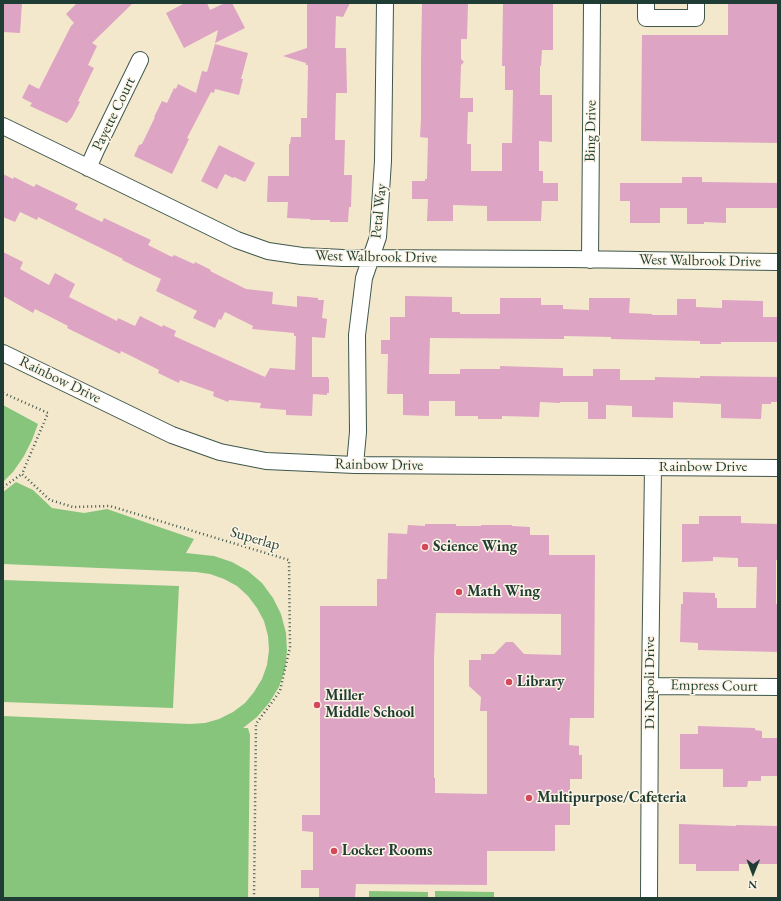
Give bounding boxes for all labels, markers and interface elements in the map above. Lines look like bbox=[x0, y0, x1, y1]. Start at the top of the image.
street label: Payette Court bbox=[89, 74, 139, 154]
street label: Bing Drive bbox=[581, 100, 601, 162]
street label: Petal Way bbox=[367, 183, 391, 239]
street label: West Walbrook Drive bbox=[315, 247, 437, 267]
street label: West Walbrook Drive bbox=[639, 251, 761, 271]
street label: Rainbow Drive bbox=[16, 353, 104, 407]
street label: Rainbow Drive bbox=[335, 455, 423, 475]
street label: Rainbow Drive bbox=[659, 458, 747, 476]
street label: Superlap bbox=[228, 523, 282, 555]
place label: Science Wing bbox=[433, 538, 517, 556]
marker: Science Wing bbox=[420, 542, 430, 552]
place label: Math Wing bbox=[467, 583, 540, 601]
marker: Math Wing bbox=[454, 587, 464, 597]
street label: Di Napoli Drive bbox=[641, 636, 659, 730]
place label: Library bbox=[517, 673, 565, 691]
street label: Empress Court bbox=[670, 676, 758, 696]
marker: Library bbox=[504, 677, 514, 687]
place label: Miller Middle School bbox=[325, 687, 415, 722]
marker: Miller Middle School bbox=[312, 700, 322, 710]
place label: Multipurpose/Cafeteria bbox=[537, 789, 686, 807]
marker: Multipurpose/Cafeteria bbox=[524, 793, 534, 803]
place label: Locker Rooms bbox=[342, 842, 433, 860]
marker: Locker Rooms bbox=[329, 846, 339, 856]
north arrow bbox=[733, 853, 773, 893]
text: N bbox=[748, 878, 757, 892]

